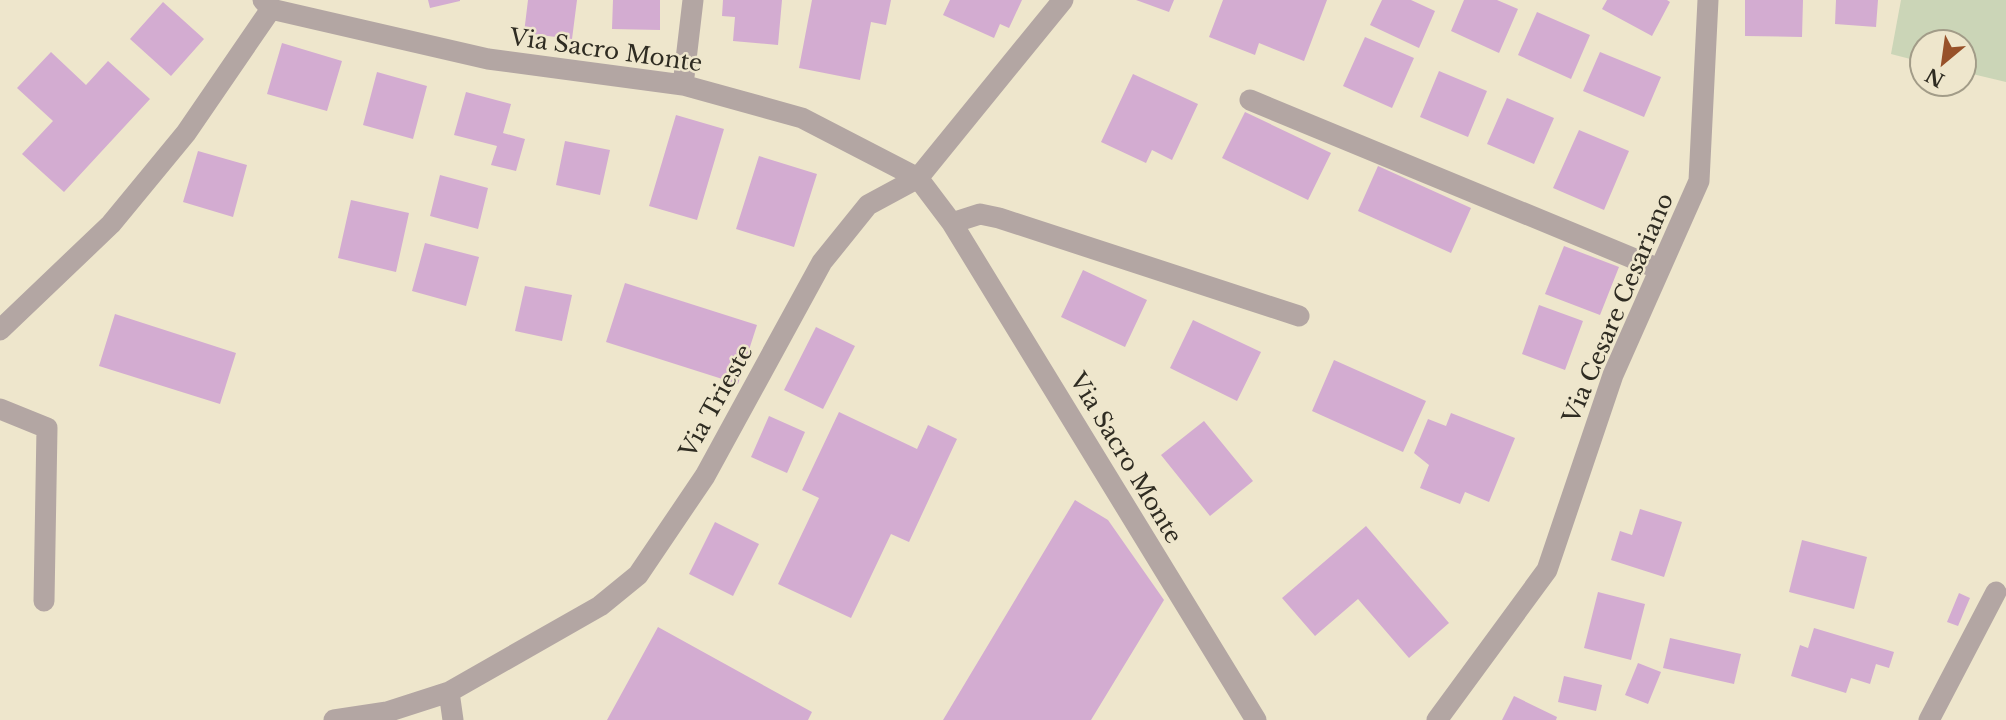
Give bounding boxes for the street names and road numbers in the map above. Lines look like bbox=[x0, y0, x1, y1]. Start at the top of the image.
street label: Via Sacro Monte bbox=[507, 22, 704, 77]
street label: Via Cesare Cesariano bbox=[1556, 189, 1679, 428]
street label: Via Trieste bbox=[673, 339, 759, 463]
street label: Via Sacro Monte bbox=[1063, 367, 1188, 548]

